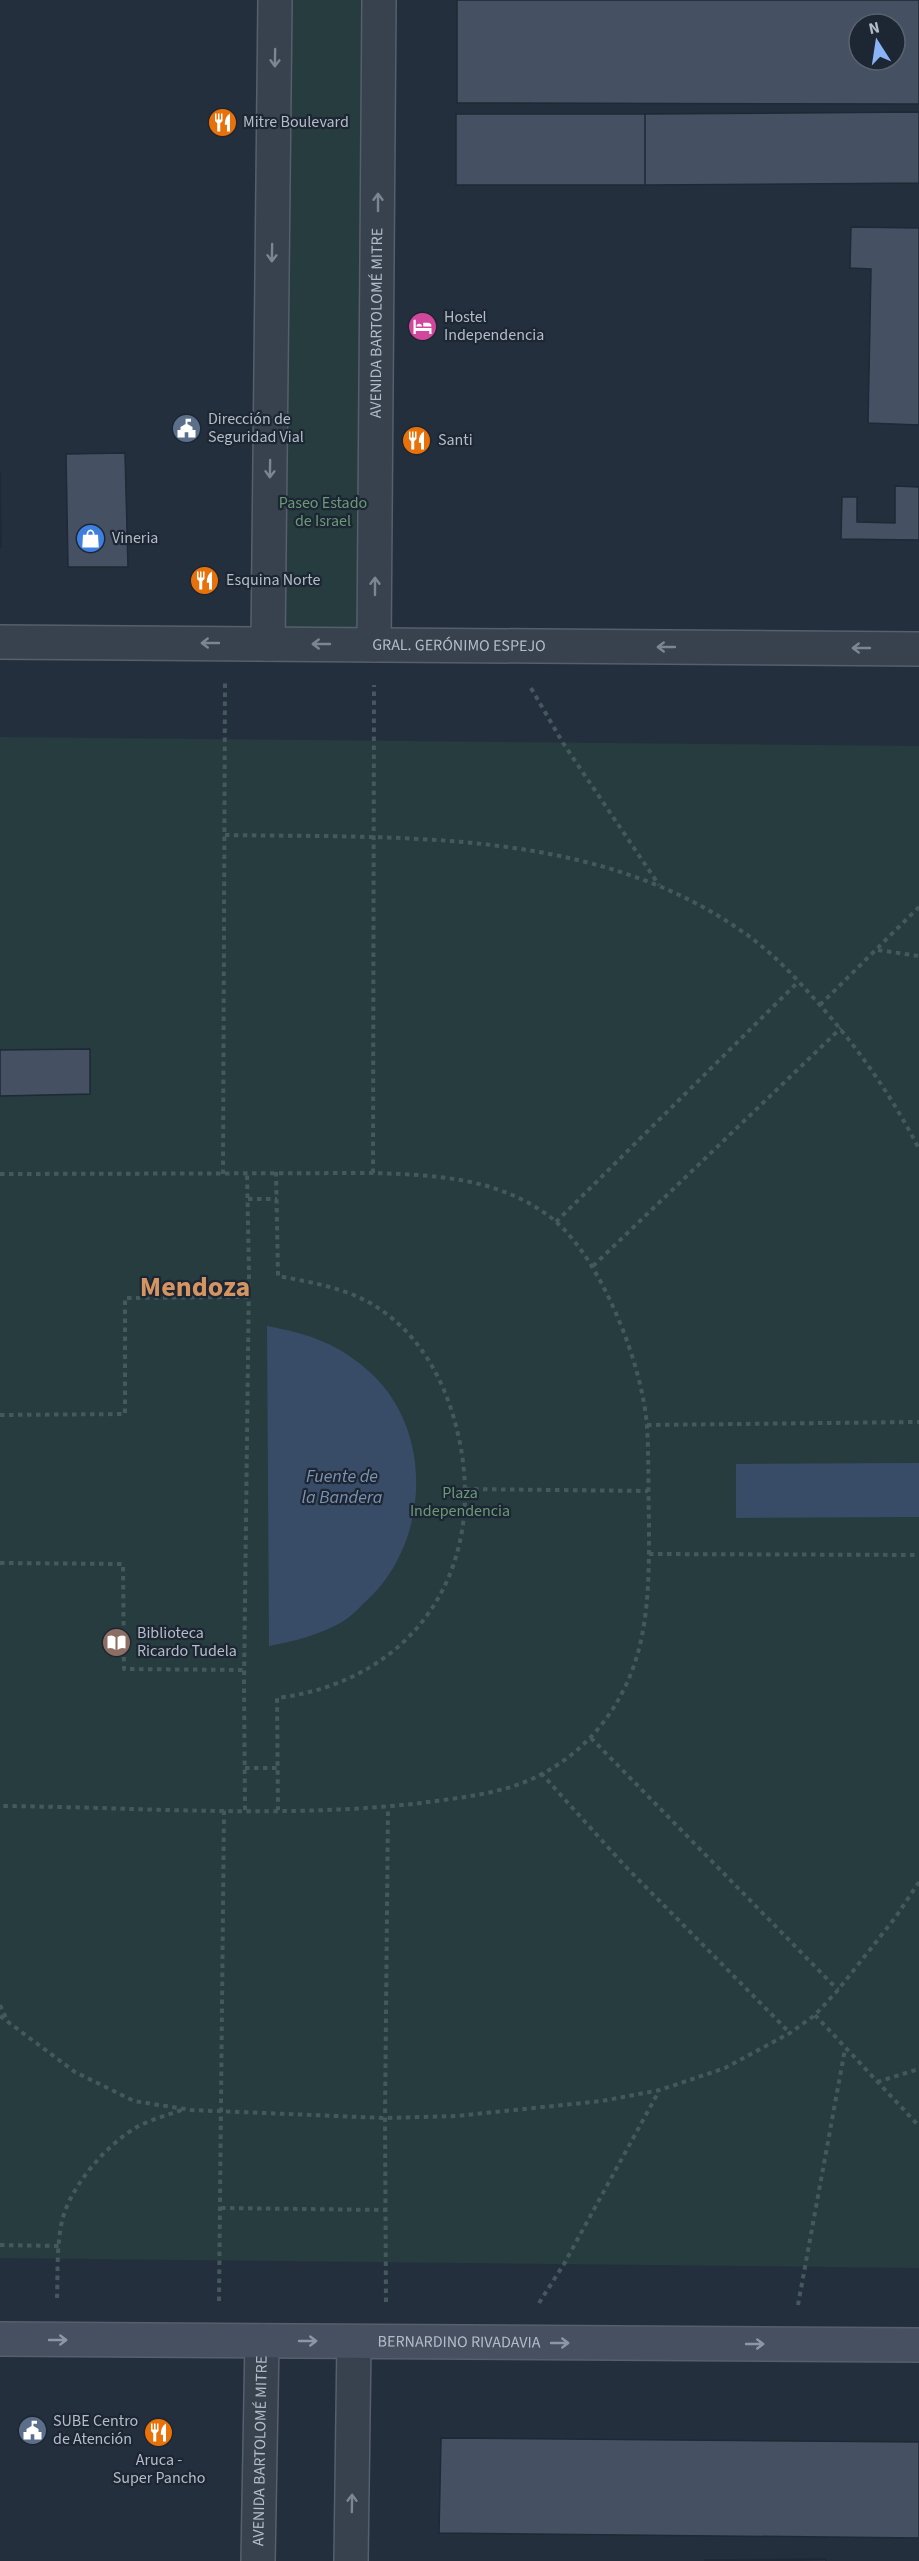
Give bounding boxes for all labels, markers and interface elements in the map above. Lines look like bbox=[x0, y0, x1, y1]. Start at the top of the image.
north arrow bbox=[847, 12, 907, 72]
text: N bbox=[867, 16, 882, 40]
one-way arrow bbox=[269, 48, 280, 68]
restaurant icon: Mitre Boulevard bbox=[206, 106, 238, 138]
place label: Mitre Boulevard bbox=[243, 111, 349, 133]
one-way arrow bbox=[372, 193, 384, 213]
street label: AVENIDA BARTOLOMÉ MITRE bbox=[365, 228, 388, 418]
one-way arrow bbox=[267, 243, 278, 263]
place label: Hostel Independencia bbox=[444, 306, 544, 346]
hotel icon: Hostel Independencia bbox=[407, 310, 439, 342]
place label: Dirección de Seguridad Vial bbox=[208, 408, 304, 448]
public building icon: Dirección de Seguridad Vial bbox=[171, 412, 203, 444]
restaurant icon: Santi bbox=[401, 424, 433, 456]
place label: Santi bbox=[438, 429, 473, 451]
one-way arrow bbox=[264, 459, 276, 479]
park label: Paseo Estado de Israel bbox=[279, 492, 367, 532]
shop icon: Vineria bbox=[75, 522, 107, 554]
place label: Vineria bbox=[112, 527, 158, 549]
restaurant icon: Esquina Norte bbox=[189, 564, 221, 596]
place label: Esquina Norte bbox=[226, 569, 320, 591]
one-way arrow bbox=[369, 577, 381, 597]
street label: GRAL. GERÓNIMO ESPEJO bbox=[372, 634, 546, 657]
one-way arrow bbox=[200, 637, 220, 649]
one-way arrow bbox=[312, 639, 332, 650]
one-way arrow bbox=[656, 641, 676, 653]
one-way arrow bbox=[851, 642, 871, 654]
district label: Mendoza bbox=[140, 1267, 250, 1307]
water label: Fuente de la Bandera bbox=[302, 1464, 383, 1510]
park label: Plaza Independencia bbox=[410, 1482, 510, 1522]
place label: Biblioteca Ricardo Tudela bbox=[137, 1622, 237, 1662]
library icon: Biblioteca Ricardo Tudela bbox=[100, 1626, 132, 1658]
street label: BERNARDINO RIVADAVIA bbox=[378, 2330, 541, 2354]
one-way arrow bbox=[48, 2334, 68, 2346]
one-way arrow bbox=[298, 2335, 318, 2347]
one-way arrow bbox=[549, 2337, 569, 2349]
one-way arrow bbox=[744, 2338, 764, 2350]
street label: AVENIDA BARTOLOMÉ MITRE bbox=[247, 2356, 273, 2546]
place label: SUBE Centro de Atención bbox=[53, 2410, 138, 2450]
public building icon: SUBE Centro de Atención bbox=[16, 2414, 48, 2446]
restaurant icon: Aruca - Super Pancho bbox=[143, 2416, 175, 2448]
place label: Aruca - Super Pancho bbox=[113, 2449, 205, 2489]
one-way arrow bbox=[346, 2493, 358, 2513]

